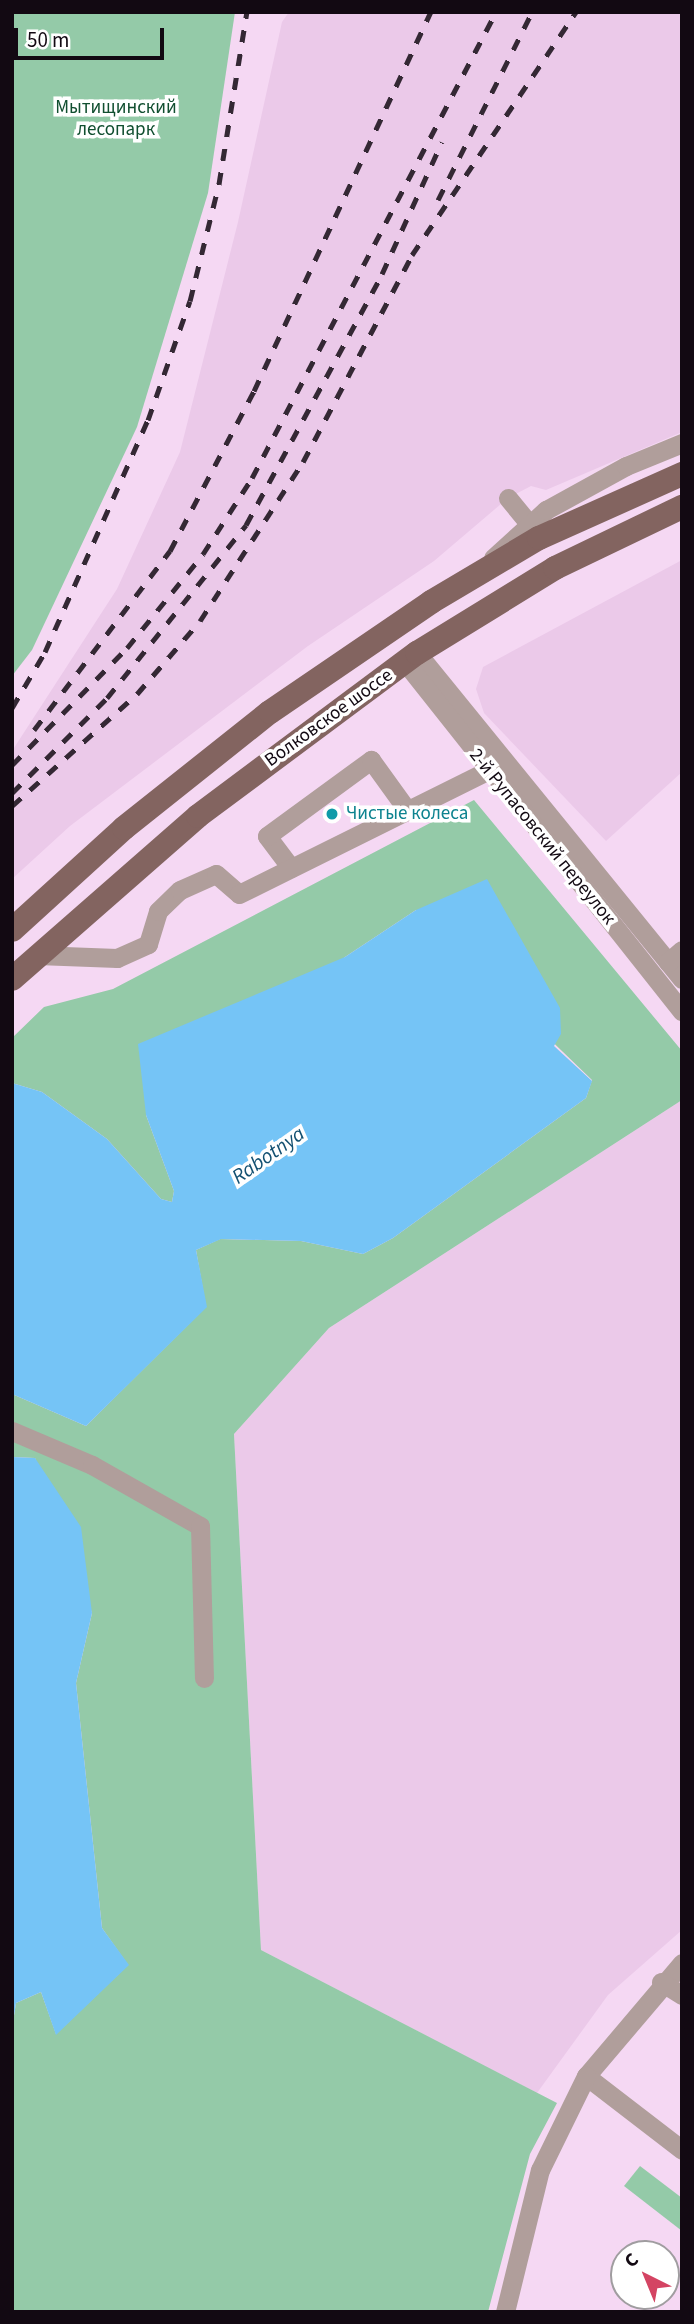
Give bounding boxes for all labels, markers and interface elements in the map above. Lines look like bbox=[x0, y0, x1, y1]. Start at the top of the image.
scale bar bbox=[18, 14, 168, 58]
text: 50 m bbox=[27, 25, 69, 55]
park label: Мытищинский лесопарк bbox=[55, 97, 177, 141]
street label: Волковское шоссе bbox=[261, 664, 397, 772]
street label: 2-й Рупасовский переулок bbox=[464, 744, 620, 930]
place label: Чистые колеса bbox=[346, 803, 468, 825]
marker: Чистые колеса bbox=[324, 806, 340, 822]
water label: Rabotnya bbox=[227, 1121, 309, 1189]
north arrow bbox=[610, 2240, 680, 2310]
text: С bbox=[618, 2247, 645, 2274]

